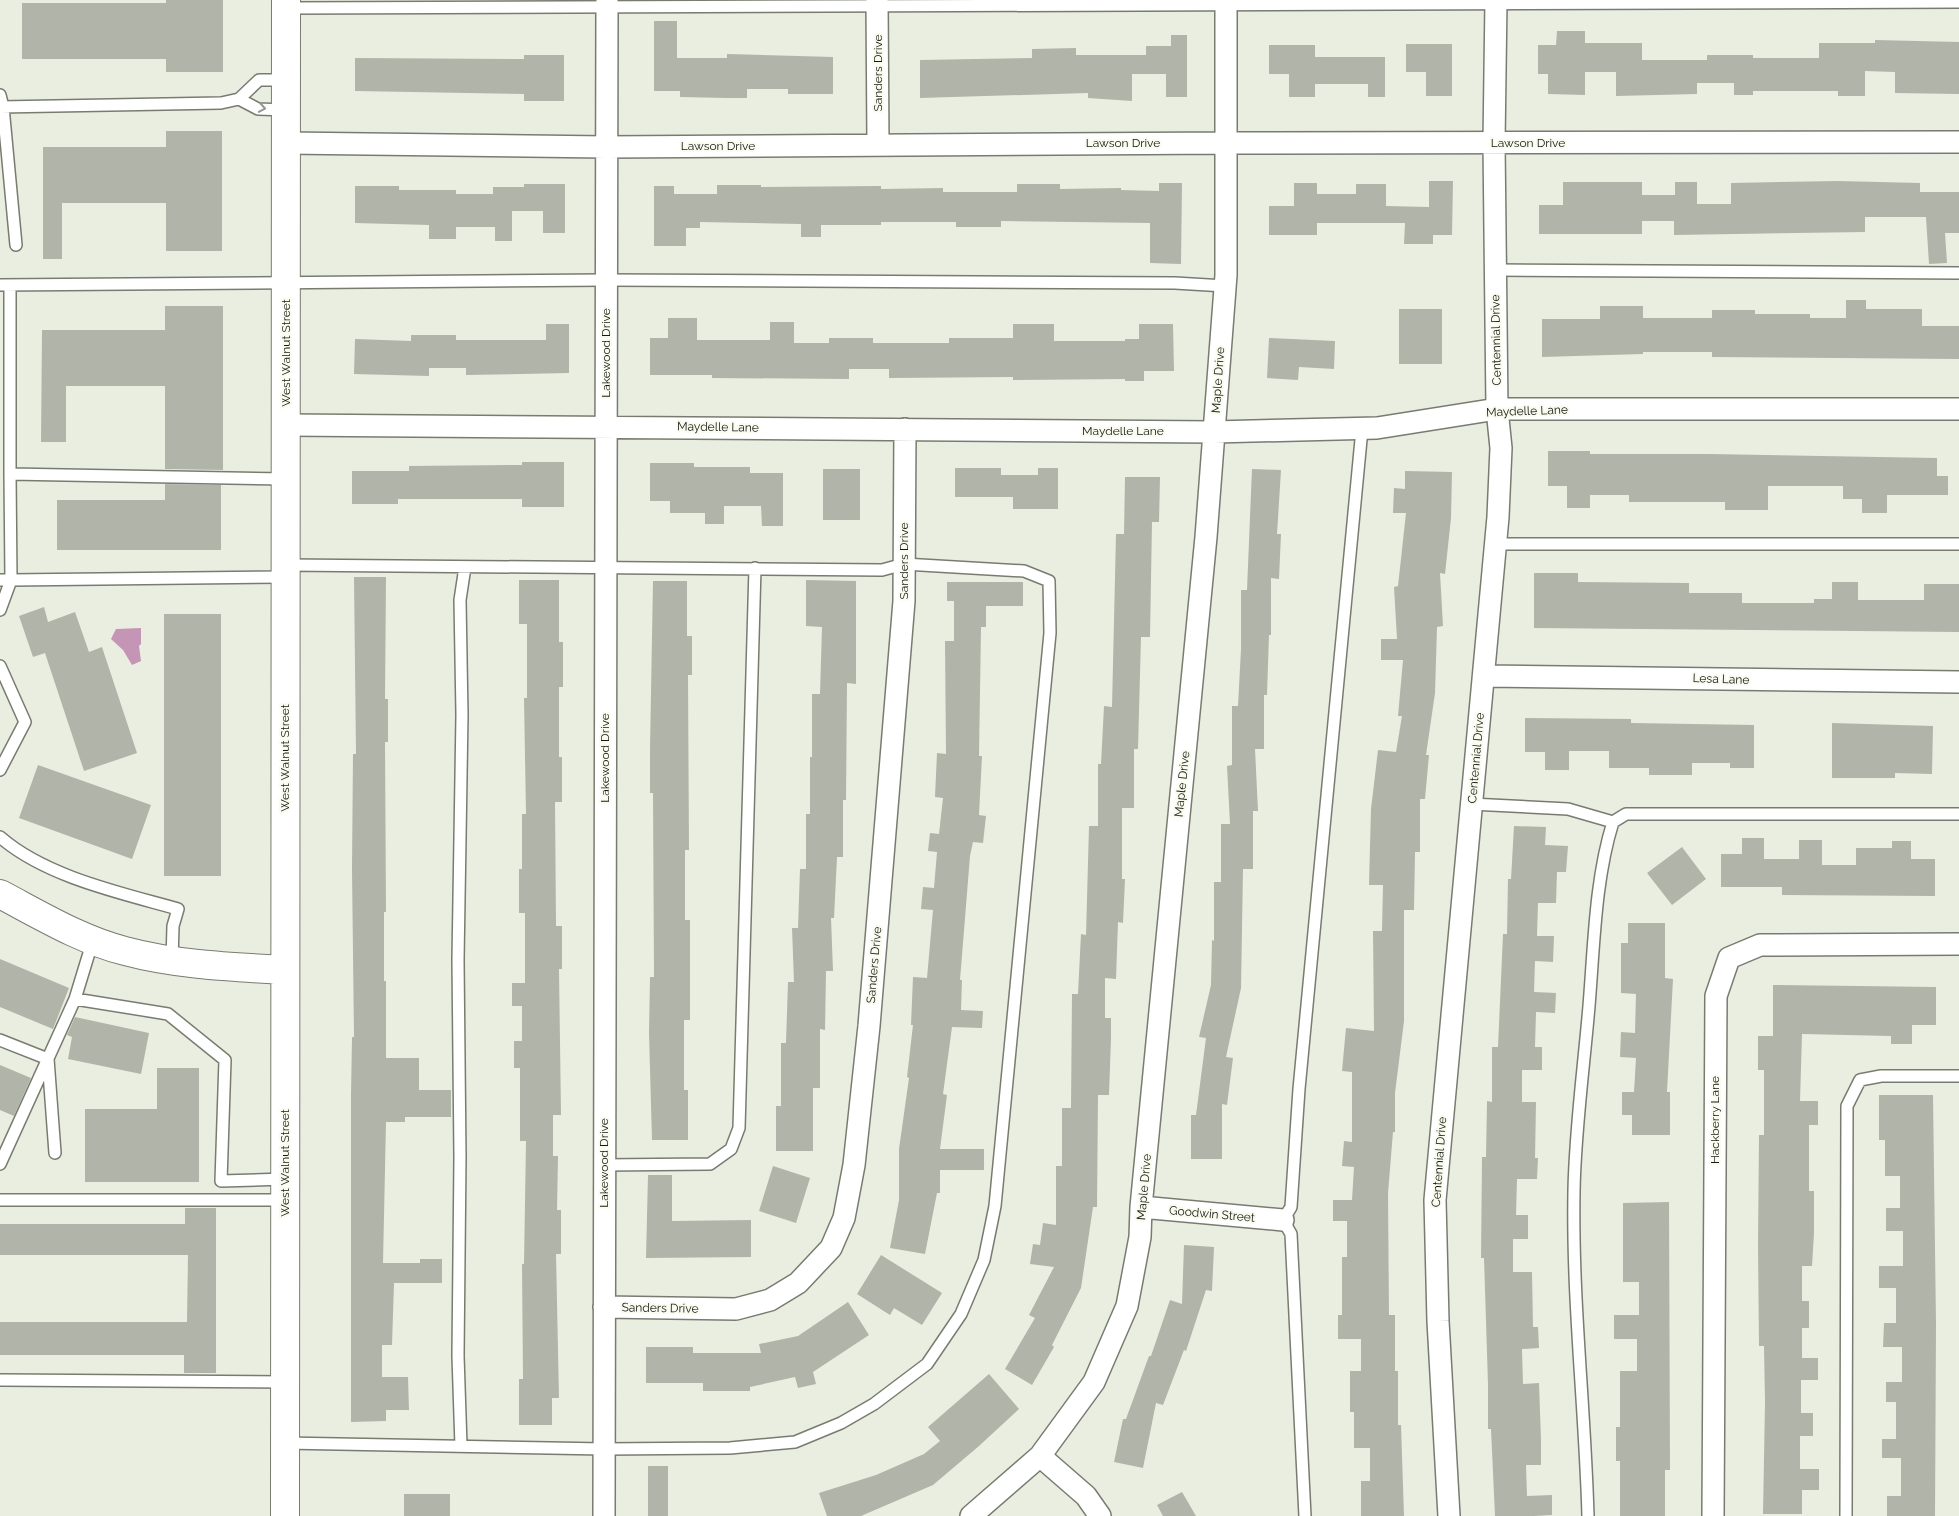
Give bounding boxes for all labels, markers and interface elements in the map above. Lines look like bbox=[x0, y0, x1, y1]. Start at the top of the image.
street label: Sanders Drive bbox=[871, 34, 885, 112]
one-way arrow bbox=[258, 102, 266, 113]
street label: Lawson Drive bbox=[1086, 136, 1160, 150]
street label: Lawson Drive bbox=[1491, 136, 1565, 150]
street label: Lawson Drive bbox=[681, 139, 755, 153]
street label: Centennial Drive bbox=[1488, 294, 1504, 386]
street label: West Walnut Street bbox=[279, 299, 293, 407]
street label: Lakewood Drive bbox=[599, 308, 613, 398]
street label: Maple Drive bbox=[1209, 346, 1227, 414]
street label: Maydelle Lane bbox=[1486, 403, 1568, 419]
street label: Maydelle Lane bbox=[677, 419, 759, 435]
street label: Maydelle Lane bbox=[1082, 424, 1164, 438]
street label: Sanders Drive bbox=[897, 522, 911, 600]
street label: Lesa Lane bbox=[1692, 671, 1750, 687]
street label: West Walnut Street bbox=[278, 704, 292, 812]
street label: Centennial Drive bbox=[1465, 712, 1487, 804]
street label: Lakewood Drive bbox=[598, 713, 612, 803]
street label: Maple Drive bbox=[1172, 750, 1192, 818]
street label: Sanders Drive bbox=[864, 926, 884, 1004]
street label: Hackberry Lane bbox=[1708, 1076, 1722, 1164]
street label: West Walnut Street bbox=[278, 1109, 292, 1217]
street label: Centennial Drive bbox=[1429, 1116, 1449, 1208]
street label: Lakewood Drive bbox=[597, 1118, 611, 1208]
street label: Maple Drive bbox=[1134, 1153, 1154, 1221]
street label: Goodwin Street bbox=[1169, 1203, 1255, 1225]
street label: Sanders Drive bbox=[621, 1300, 699, 1316]

